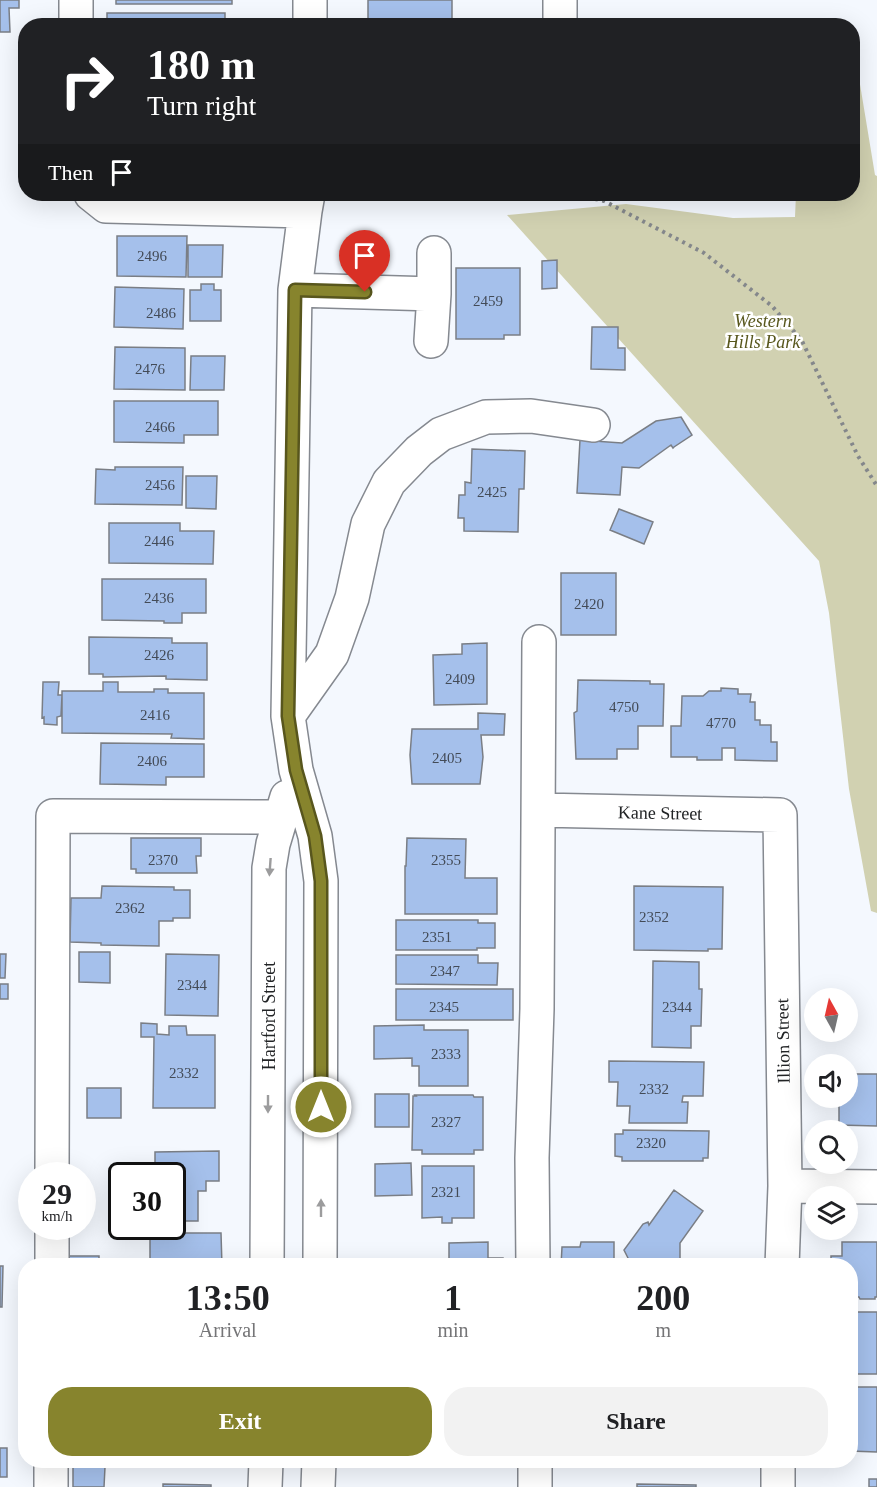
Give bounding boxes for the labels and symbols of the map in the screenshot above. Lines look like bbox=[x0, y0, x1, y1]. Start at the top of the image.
pin bbox=[339, 230, 390, 292]
house number: 2496 bbox=[137, 248, 168, 264]
house number: 2459 bbox=[473, 293, 503, 309]
house number: 2486 bbox=[146, 305, 177, 321]
park label: Western Hills Park bbox=[725, 311, 801, 352]
house number: 2476 bbox=[135, 361, 166, 377]
house number: 2466 bbox=[145, 419, 176, 435]
house number: 2456 bbox=[145, 477, 176, 493]
house number: 2425 bbox=[477, 484, 507, 500]
house number: 2446 bbox=[144, 533, 175, 549]
house number: 2436 bbox=[144, 590, 175, 606]
house number: 2420 bbox=[574, 596, 604, 612]
house number: 2426 bbox=[144, 647, 175, 663]
house number: 2409 bbox=[445, 671, 475, 687]
house number: 4750 bbox=[609, 699, 639, 715]
house number: 2416 bbox=[140, 707, 171, 723]
house number: 4770 bbox=[706, 715, 736, 731]
house number: 2405 bbox=[432, 750, 462, 766]
house number: 2406 bbox=[137, 753, 168, 769]
street label: Kane Street bbox=[618, 802, 702, 824]
house number: 2370 bbox=[148, 852, 178, 868]
house number: 2355 bbox=[431, 852, 461, 868]
one-way arrow bbox=[265, 857, 275, 876]
house number: 2362 bbox=[115, 900, 145, 916]
house number: 2352 bbox=[639, 909, 669, 925]
house number: 2351 bbox=[422, 929, 452, 945]
street label: Hartford Street bbox=[259, 962, 279, 1070]
house number: 2347 bbox=[430, 963, 461, 979]
house number: 2344 bbox=[177, 977, 208, 993]
north arrow bbox=[804, 988, 858, 1042]
street label: Illion Street bbox=[772, 998, 794, 1084]
house number: 2345 bbox=[429, 999, 459, 1015]
house number: 2344 bbox=[662, 999, 693, 1015]
house number: 2333 bbox=[431, 1046, 461, 1062]
house number: 2332 bbox=[169, 1065, 199, 1081]
position arrow bbox=[289, 1075, 353, 1139]
house number: 2332 bbox=[639, 1081, 669, 1097]
one-way arrow bbox=[263, 1094, 273, 1113]
house number: 2327 bbox=[431, 1114, 462, 1130]
house number: 2320 bbox=[636, 1135, 666, 1151]
speed limit sign: 30 bbox=[108, 1162, 186, 1240]
house number: 2321 bbox=[431, 1184, 461, 1200]
one-way arrow bbox=[316, 1198, 326, 1217]

